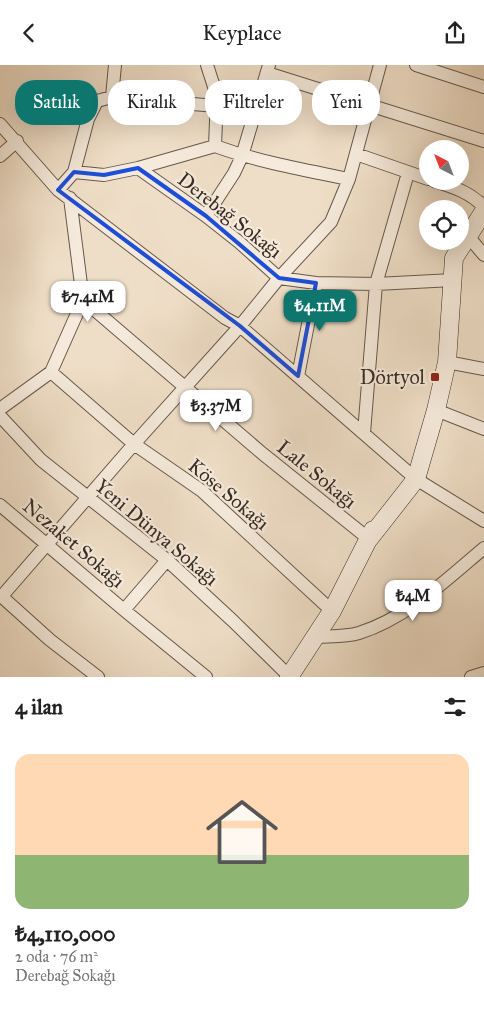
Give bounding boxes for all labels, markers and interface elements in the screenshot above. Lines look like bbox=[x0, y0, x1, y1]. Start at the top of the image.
icon: back bbox=[15, 19, 43, 47]
text: Keyplace bbox=[202, 19, 282, 46]
icon: share bbox=[441, 19, 469, 47]
chip: Satılık bbox=[15, 80, 98, 125]
chip: Kiralık bbox=[108, 80, 195, 125]
chip: Filtreler bbox=[205, 80, 302, 125]
chip: Yeni bbox=[312, 80, 380, 125]
north arrow bbox=[419, 140, 469, 190]
map controls bbox=[419, 140, 469, 250]
street label: Derebağ Sokağı bbox=[172, 167, 287, 264]
button: locate bbox=[419, 200, 469, 250]
pin: ₺7.41M bbox=[47, 281, 129, 323]
text: ₺7.41M bbox=[62, 287, 114, 306]
pin: ₺4.11M bbox=[279, 289, 361, 332]
text: ₺4.11M bbox=[295, 296, 345, 315]
place label: Dörtyol bbox=[360, 365, 426, 389]
marker: Dörtyol bbox=[429, 371, 441, 383]
pin: ₺3.37M bbox=[175, 389, 257, 432]
text: ₺3.37M bbox=[191, 396, 241, 415]
street label: Lale Sokağı bbox=[272, 435, 362, 514]
street label: Köse Sokağı bbox=[183, 453, 275, 536]
street label: Yeni Dünya Sokağı bbox=[90, 473, 224, 592]
street label: Nezaket Sokağı bbox=[18, 493, 130, 594]
pin: ₺4M bbox=[389, 579, 437, 622]
text: ₺4M bbox=[396, 586, 430, 605]
icon: filters bbox=[441, 693, 469, 721]
text: 4 ilan bbox=[15, 694, 63, 720]
icon: home bbox=[197, 787, 287, 877]
text: ₺4,110,000 bbox=[15, 921, 115, 947]
text: 2 oda · 76 m² bbox=[15, 947, 98, 966]
text: Derebağ Sokağı bbox=[15, 966, 116, 985]

